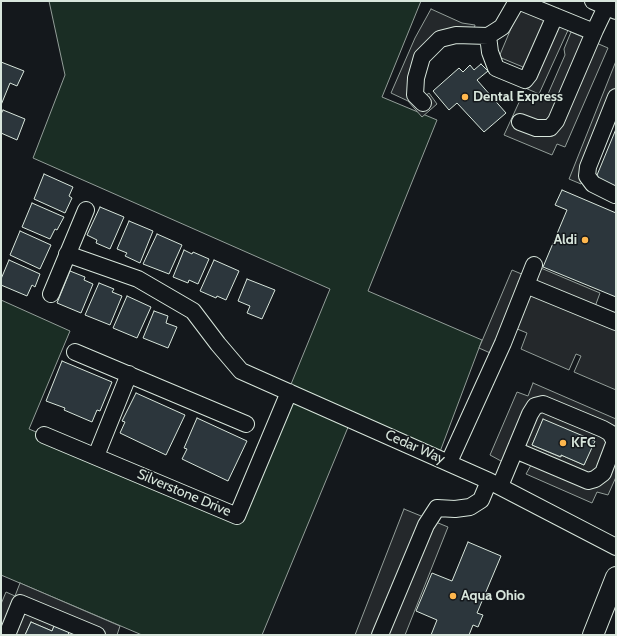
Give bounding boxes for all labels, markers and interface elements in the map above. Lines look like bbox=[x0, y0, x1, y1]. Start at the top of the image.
place label: Dental Express bbox=[473, 89, 563, 105]
marker: Dental Express bbox=[460, 92, 470, 102]
place label: Aldi bbox=[553, 232, 577, 248]
marker: Aldi bbox=[580, 235, 590, 245]
street label: Cedar Way bbox=[382, 426, 448, 468]
place label: KFC bbox=[571, 435, 596, 451]
marker: KFC bbox=[558, 438, 568, 448]
street label: Silverstone Drive bbox=[135, 466, 233, 520]
place label: Aqua Ohio bbox=[461, 588, 525, 604]
marker: Aqua Ohio bbox=[448, 591, 458, 601]

